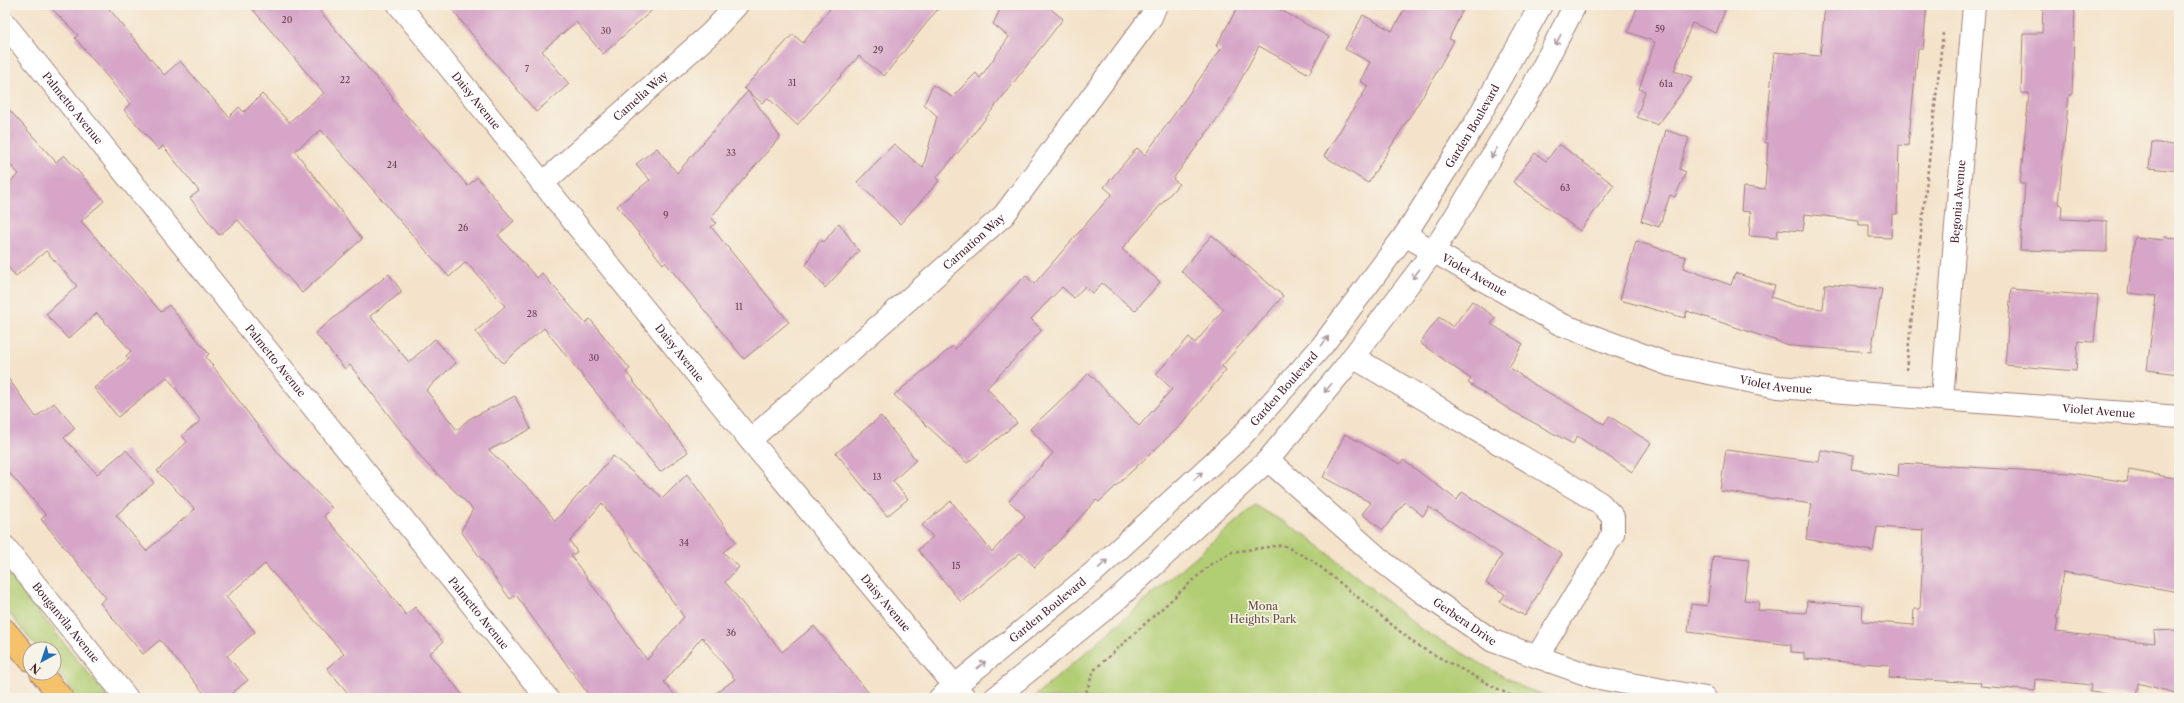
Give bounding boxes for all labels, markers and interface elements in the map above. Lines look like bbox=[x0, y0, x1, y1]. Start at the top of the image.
house number: 20 bbox=[282, 14, 293, 25]
house number: 59 bbox=[1655, 23, 1665, 34]
house number: 30 bbox=[601, 25, 612, 36]
one-way arrow bbox=[1553, 34, 1561, 46]
house number: 29 bbox=[873, 44, 883, 55]
house number: 7 bbox=[525, 63, 530, 74]
street label: Camelia Way bbox=[610, 68, 671, 124]
street label: Palmetto Avenue bbox=[39, 69, 106, 147]
street label: Daisy Avenue bbox=[449, 69, 504, 132]
house number: 22 bbox=[340, 74, 350, 85]
house number: 31 bbox=[788, 77, 797, 88]
house number: 61a bbox=[1659, 78, 1673, 89]
street label: Garden Boulevard bbox=[1442, 81, 1503, 171]
house number: 33 bbox=[726, 147, 736, 158]
one-way arrow bbox=[1489, 147, 1497, 159]
house number: 24 bbox=[387, 159, 397, 170]
street label: Begonia Avenue bbox=[1948, 159, 1968, 244]
house number: 63 bbox=[1560, 182, 1570, 193]
house number: 9 bbox=[663, 209, 669, 220]
street label: Carnation Way bbox=[940, 210, 1008, 273]
house number: 26 bbox=[458, 222, 468, 233]
street label: Violet Avenue bbox=[1438, 250, 1510, 299]
one-way arrow bbox=[1412, 268, 1420, 279]
house number: 11 bbox=[735, 301, 743, 312]
house number: 28 bbox=[527, 308, 537, 319]
street label: Daisy Avenue bbox=[652, 321, 707, 385]
street label: Palmetto Avenue bbox=[242, 322, 309, 400]
one-way arrow bbox=[1321, 335, 1330, 346]
street label: Garden Boulevard bbox=[1247, 348, 1321, 429]
house number: 30 bbox=[589, 352, 600, 363]
street label: Violet Avenue bbox=[1738, 372, 1813, 397]
one-way arrow bbox=[1324, 383, 1333, 393]
street label: Violet Avenue bbox=[2061, 401, 2136, 421]
house number: 13 bbox=[873, 471, 881, 482]
one-way arrow bbox=[1193, 471, 1203, 481]
house number: 34 bbox=[679, 537, 689, 548]
house number: 15 bbox=[952, 560, 960, 571]
one-way arrow bbox=[1097, 560, 1107, 569]
street label: Daisy Avenue bbox=[858, 571, 914, 634]
street label: Palmetto Avenue bbox=[445, 574, 512, 652]
street label: Garden Boulevard bbox=[1006, 574, 1089, 645]
street label: Bouganvila Avenue bbox=[29, 579, 103, 665]
street label: Gerbera Drive bbox=[1430, 595, 1499, 648]
park label: Mona Heights Park bbox=[1230, 599, 1297, 626]
house number: 36 bbox=[726, 627, 736, 638]
north arrow bbox=[22, 641, 62, 681]
text: N bbox=[27, 660, 44, 677]
one-way arrow bbox=[975, 660, 986, 669]

